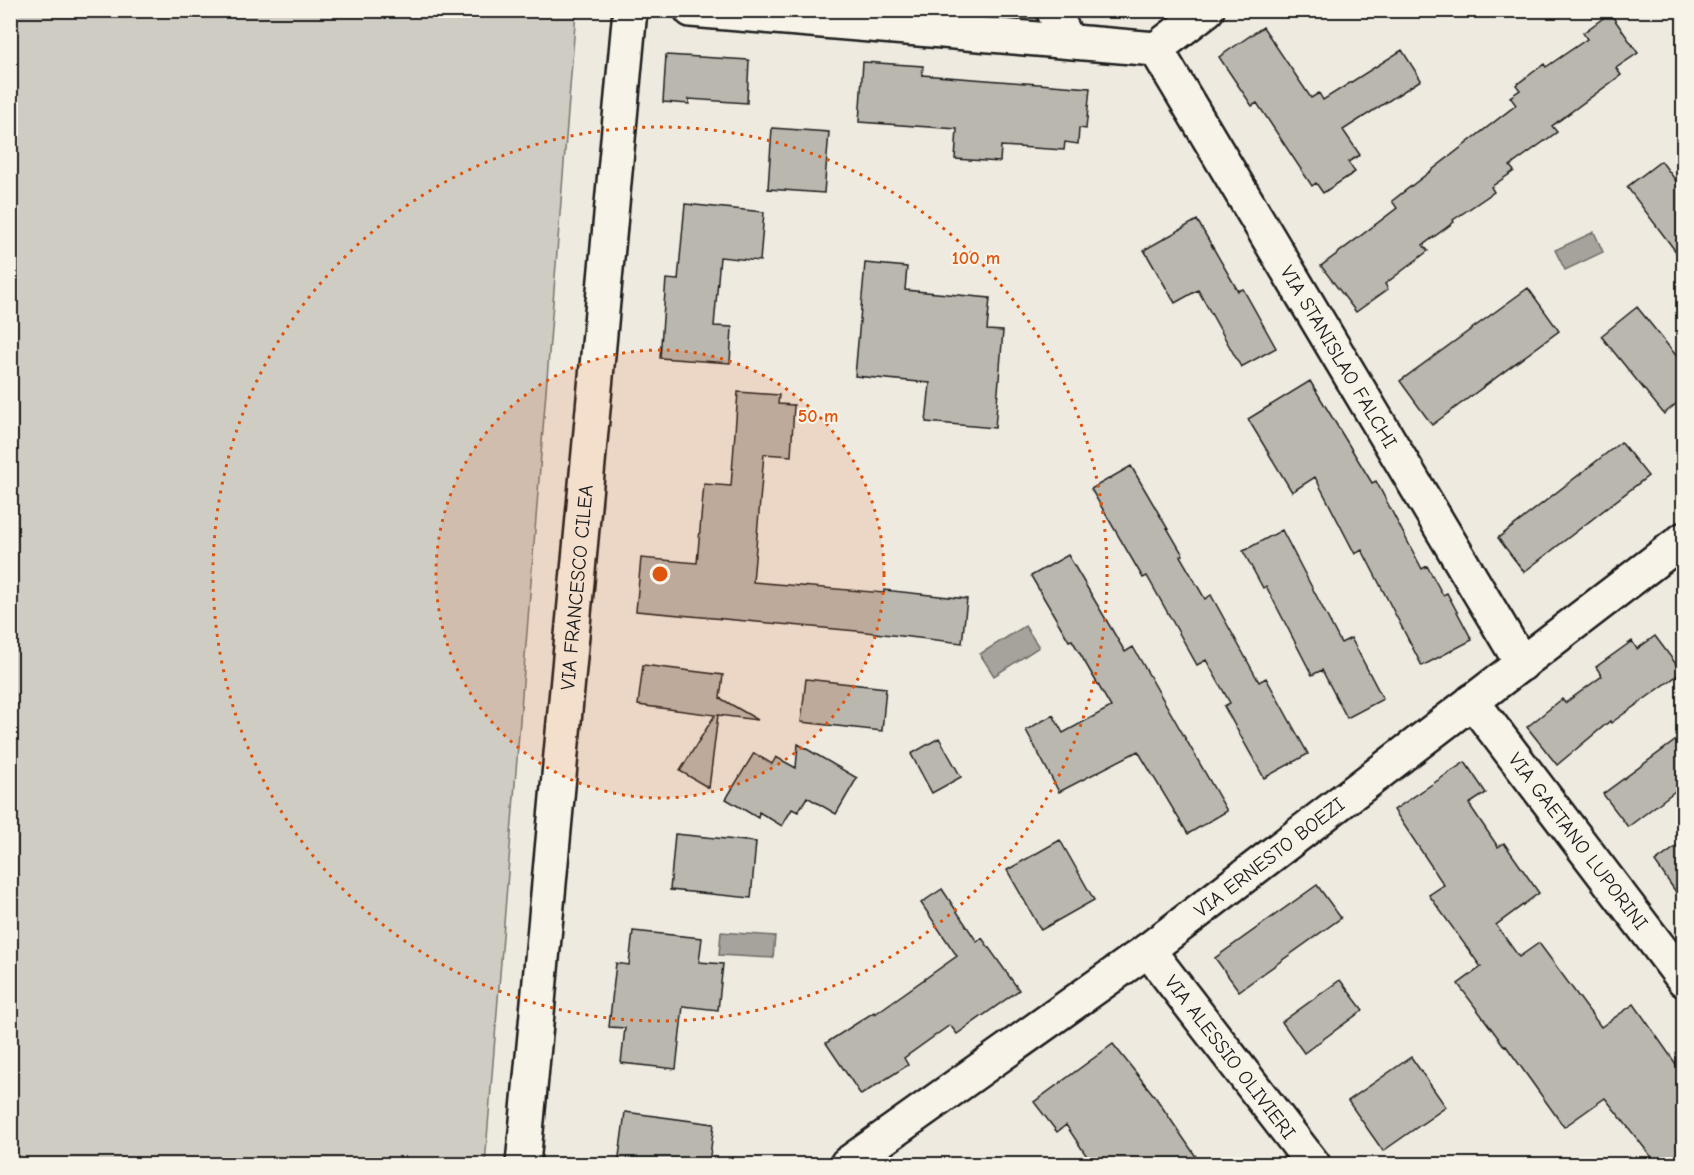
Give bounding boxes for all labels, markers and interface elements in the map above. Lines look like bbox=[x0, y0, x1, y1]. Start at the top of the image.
text: 100 m bbox=[952, 248, 1000, 269]
street label: VIA STANISLAO FALCHI bbox=[1275, 261, 1402, 452]
text: 50 m bbox=[798, 406, 838, 427]
street label: VIA FRANCESCO CILEA bbox=[556, 483, 598, 691]
centre of rings bbox=[650, 564, 670, 584]
street label: VIA GAETANO LUPORINI bbox=[1504, 748, 1653, 935]
street label: VIA ERNESTO BOEZI bbox=[1190, 793, 1349, 922]
street label: VIA ALESSIO OLIVIERI bbox=[1160, 971, 1300, 1144]

